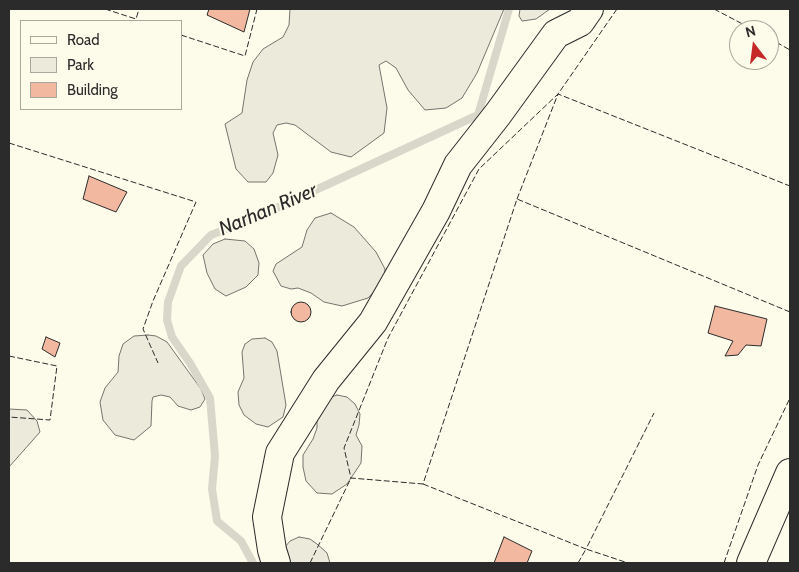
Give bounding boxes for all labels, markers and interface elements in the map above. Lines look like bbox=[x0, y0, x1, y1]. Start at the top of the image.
legend bbox=[20, 20, 182, 110]
north arrow bbox=[729, 20, 779, 70]
text: N bbox=[743, 22, 757, 41]
text: Road bbox=[67, 31, 100, 49]
text: Park bbox=[67, 56, 94, 74]
text: Building bbox=[67, 81, 118, 99]
water label: Narhan River bbox=[215, 179, 321, 241]

